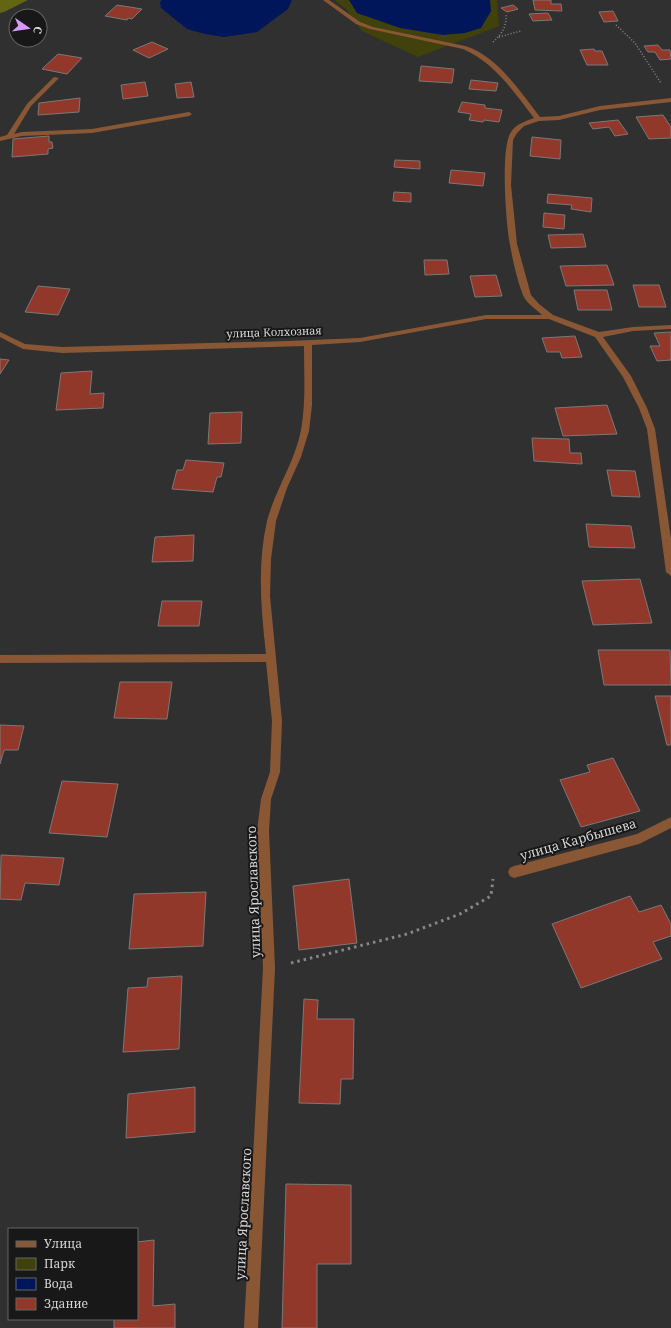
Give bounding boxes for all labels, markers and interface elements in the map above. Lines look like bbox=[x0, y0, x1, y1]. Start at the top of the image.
north arrow bbox=[8, 8, 48, 48]
text: С bbox=[30, 25, 46, 36]
street label: улица Колхозная bbox=[226, 322, 322, 341]
street label: улица Карбышева bbox=[518, 814, 638, 864]
street label: улица Ярославского bbox=[242, 826, 264, 958]
street label: улица Ярославского bbox=[231, 1148, 255, 1280]
legend bbox=[8, 1228, 138, 1320]
text: Улица bbox=[44, 1235, 82, 1252]
text: Парк bbox=[44, 1255, 76, 1272]
text: Вода bbox=[44, 1275, 73, 1292]
text: Здание bbox=[44, 1295, 88, 1312]

